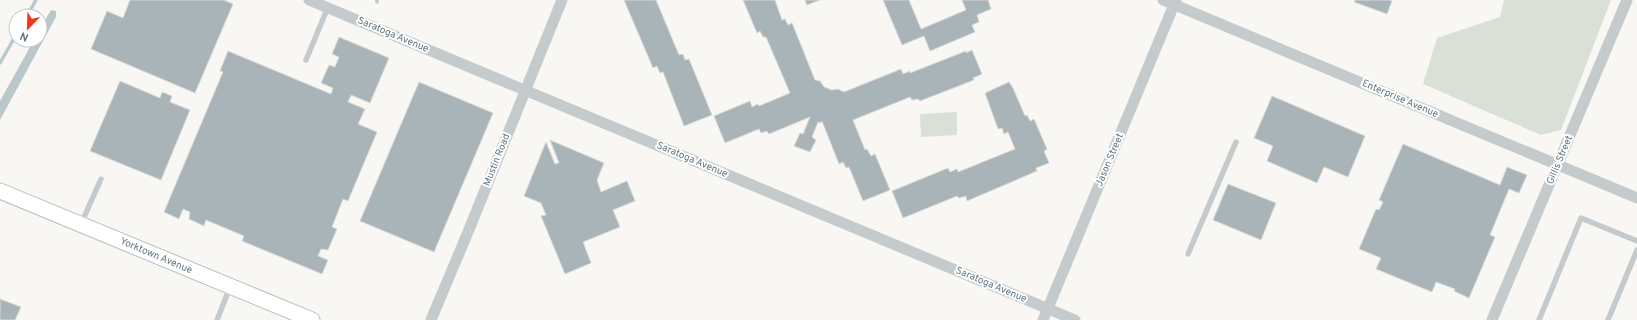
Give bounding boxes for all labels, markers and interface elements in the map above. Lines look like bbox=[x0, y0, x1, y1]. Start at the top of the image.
north arrow bbox=[8, 8, 48, 48]
street label: Saratoga Avenue bbox=[356, 14, 430, 56]
text: N bbox=[18, 28, 31, 44]
street label: Enterprise Avenue bbox=[1360, 77, 1440, 121]
street label: Jason Street bbox=[1093, 131, 1127, 188]
street label: Mustin Road bbox=[481, 132, 513, 188]
street label: Gillis Street bbox=[1544, 133, 1576, 186]
street label: Saratoga Avenue bbox=[655, 139, 729, 181]
street label: Yorktown Avenue bbox=[118, 235, 194, 277]
street label: Saratoga Avenue bbox=[954, 264, 1028, 306]

